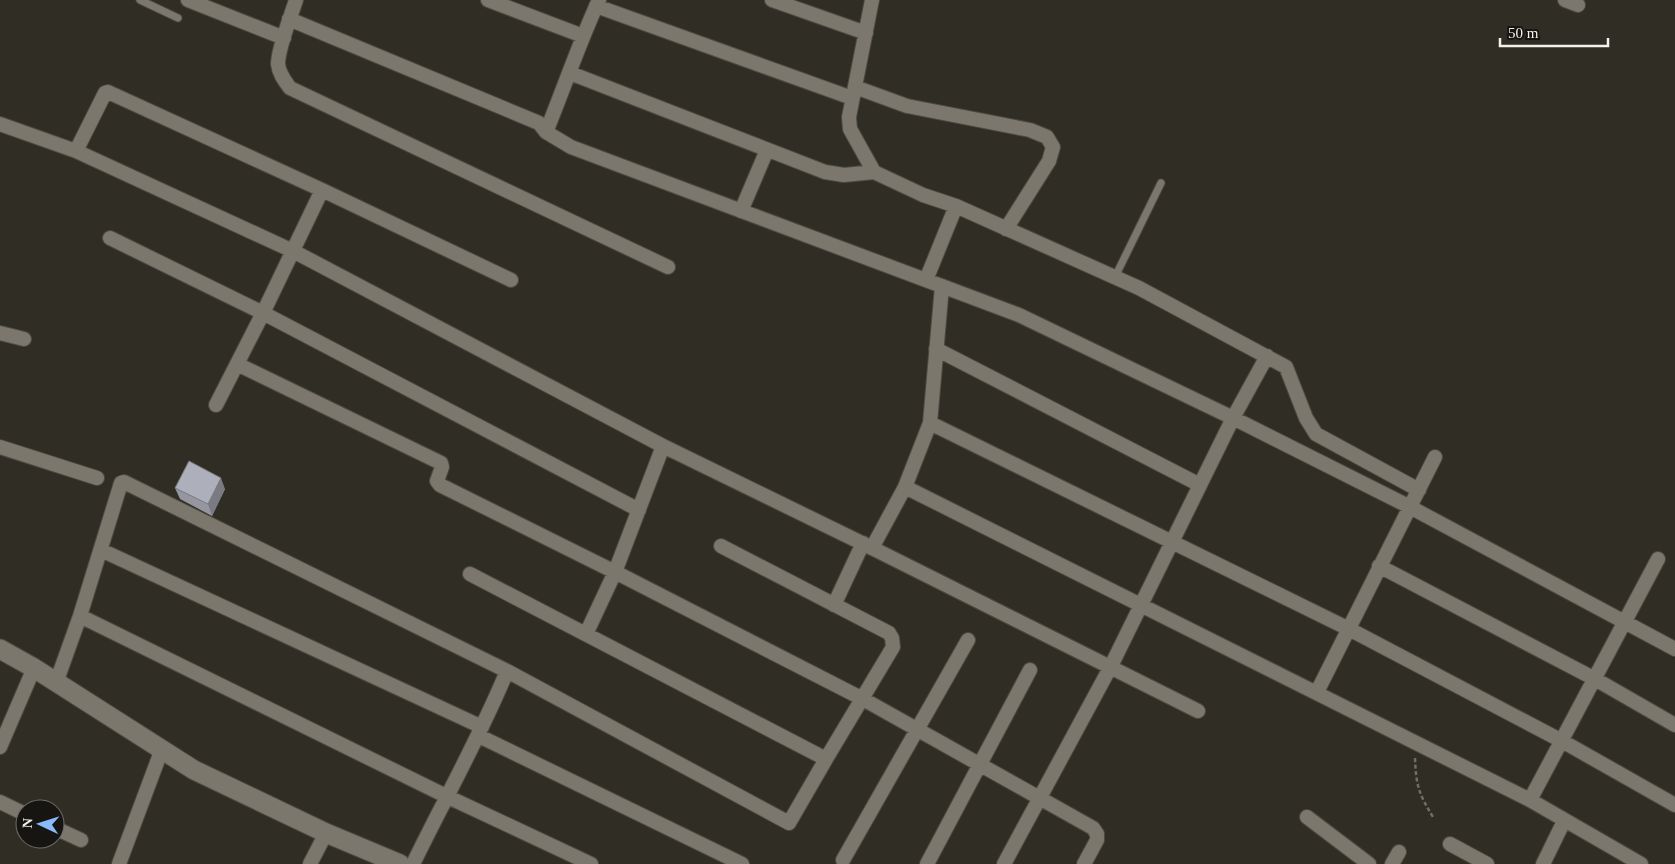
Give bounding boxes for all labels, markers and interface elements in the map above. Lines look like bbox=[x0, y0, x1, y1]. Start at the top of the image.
scale bar bbox=[1500, 15, 1608, 47]
text: 50 m bbox=[1508, 25, 1539, 41]
north arrow bbox=[15, 799, 65, 849]
text: N bbox=[20, 818, 35, 829]

